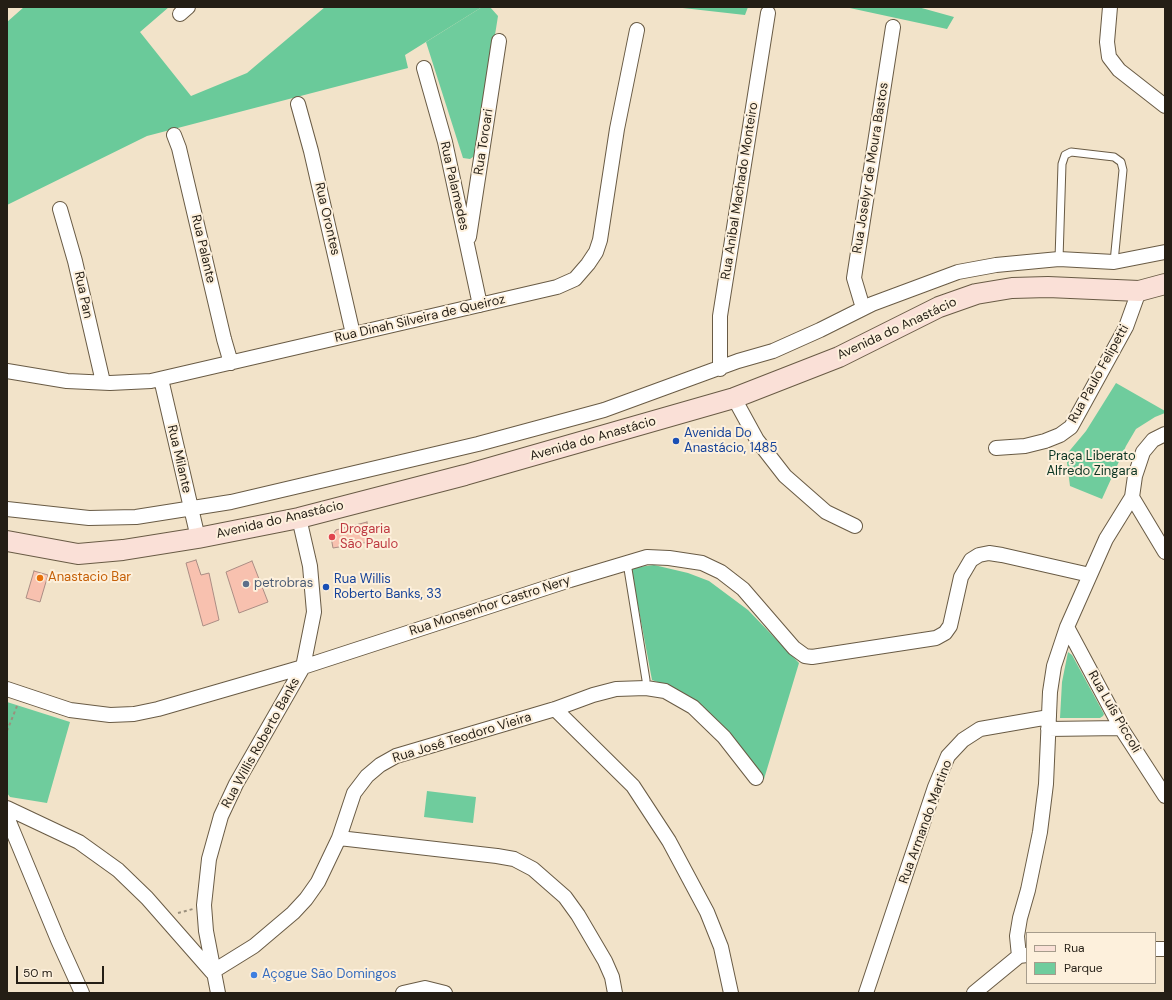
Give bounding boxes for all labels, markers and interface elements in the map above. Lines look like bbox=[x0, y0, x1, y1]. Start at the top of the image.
street label: Rua Joselyr de Moura Bastos bbox=[850, 81, 892, 255]
street label: Rua Anibal Machado Monteiro bbox=[718, 101, 762, 281]
street label: Rua Toroari bbox=[471, 108, 497, 176]
street label: Rua Palamedes bbox=[436, 140, 472, 232]
street label: Rua Orontes bbox=[311, 181, 343, 257]
street label: Rua Palante bbox=[188, 213, 218, 285]
street label: Rua Pan bbox=[70, 270, 96, 320]
street label: Rua Dinah Silveira de Queiroz bbox=[333, 292, 507, 346]
street label: Avenida do Anastácio bbox=[835, 294, 959, 364]
street label: Rua Paulo Felipetti bbox=[1065, 322, 1133, 426]
street label: Avenida do Anastácio bbox=[528, 414, 658, 464]
street label: Rua Milante bbox=[164, 423, 194, 495]
place label: Avenida Do Anastácio, 1485 bbox=[684, 426, 777, 457]
marker: Avenida Do Anastácio, 1485 bbox=[671, 436, 681, 446]
park label: Praça Liberato Alfredo Zingara bbox=[1046, 449, 1138, 480]
street label: Avenida do Anastácio bbox=[215, 498, 345, 542]
place label: Drogaria São Paulo bbox=[340, 522, 398, 553]
marker: Drogaria São Paulo bbox=[327, 532, 337, 542]
place label: Anastacio Bar bbox=[48, 570, 131, 586]
place label: Rua Willis Roberto Banks, 33 bbox=[334, 572, 442, 603]
marker: Anastacio Bar bbox=[35, 573, 45, 583]
street label: Rua Monsenhor Castro Nery bbox=[407, 573, 573, 639]
place label: petrobras bbox=[254, 576, 313, 592]
marker: petrobras bbox=[241, 579, 251, 589]
marker: Rua Willis Roberto Banks, 33 bbox=[321, 582, 331, 592]
street label: Rua Luís Piccoli bbox=[1084, 668, 1144, 756]
street label: Rua Willis Roberto Banks bbox=[219, 675, 303, 811]
street label: Rua José Teodoro Vieira bbox=[391, 709, 533, 767]
street label: Rua Armando Martino bbox=[896, 758, 956, 886]
legend bbox=[1026, 932, 1156, 984]
text: Rua bbox=[1064, 940, 1085, 956]
scale bar bbox=[18, 958, 106, 984]
text: Parque bbox=[1064, 960, 1103, 976]
text: 50 m bbox=[23, 965, 52, 981]
place label: Açogue São Domingos bbox=[262, 967, 397, 983]
marker: Açogue São Domingos bbox=[249, 970, 259, 980]

